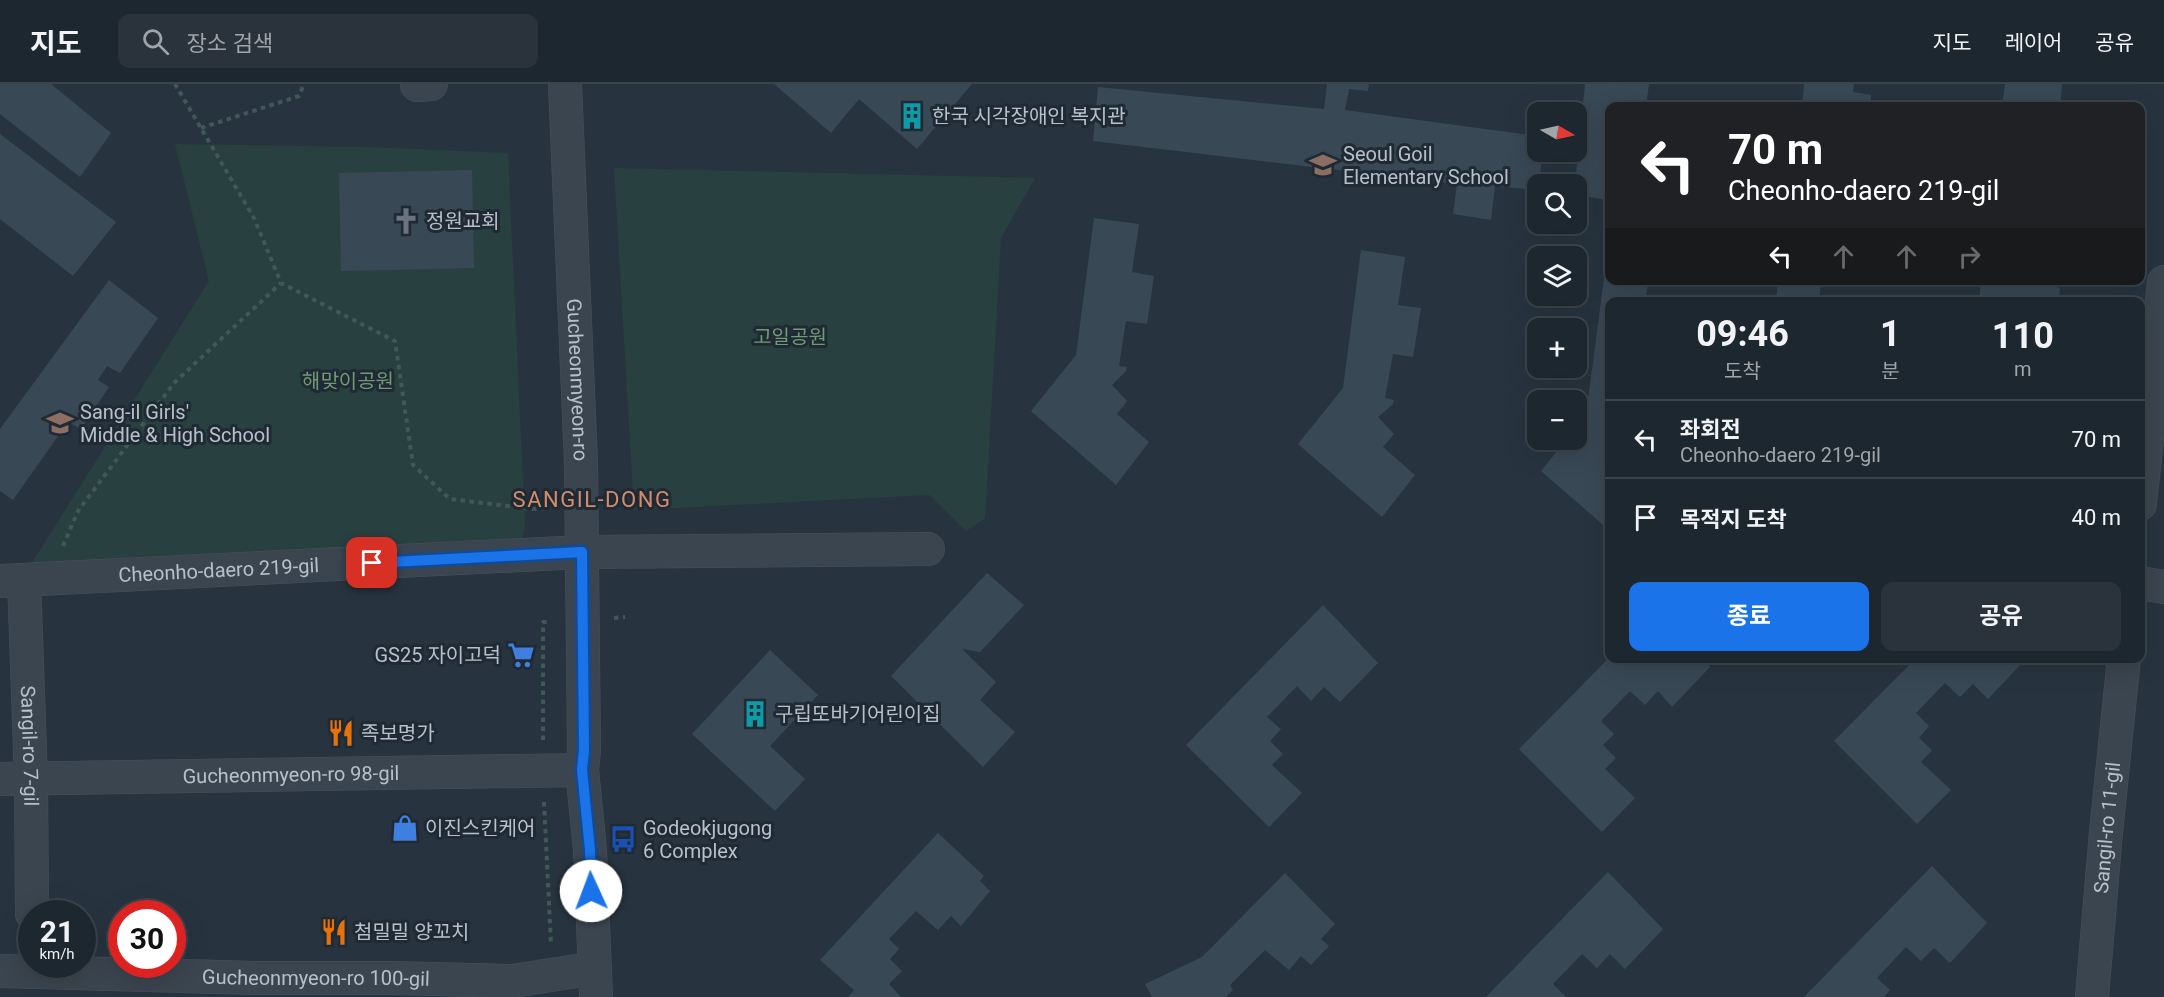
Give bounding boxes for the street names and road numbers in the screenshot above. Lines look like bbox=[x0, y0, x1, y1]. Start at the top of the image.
street label: Gucheonmyeon-ro bbox=[562, 298, 593, 462]
street label: Cheonho-daero 219-gil bbox=[118, 553, 320, 587]
street label: Sangil-ro 7-gil bbox=[16, 685, 43, 806]
street label: Gucheonmyeon-ro 98-gil bbox=[182, 761, 399, 788]
street label: Sangil-ro 11-gil bbox=[2089, 761, 2125, 895]
street label: Gucheonmyeon-ro 100-gil bbox=[202, 965, 430, 991]

